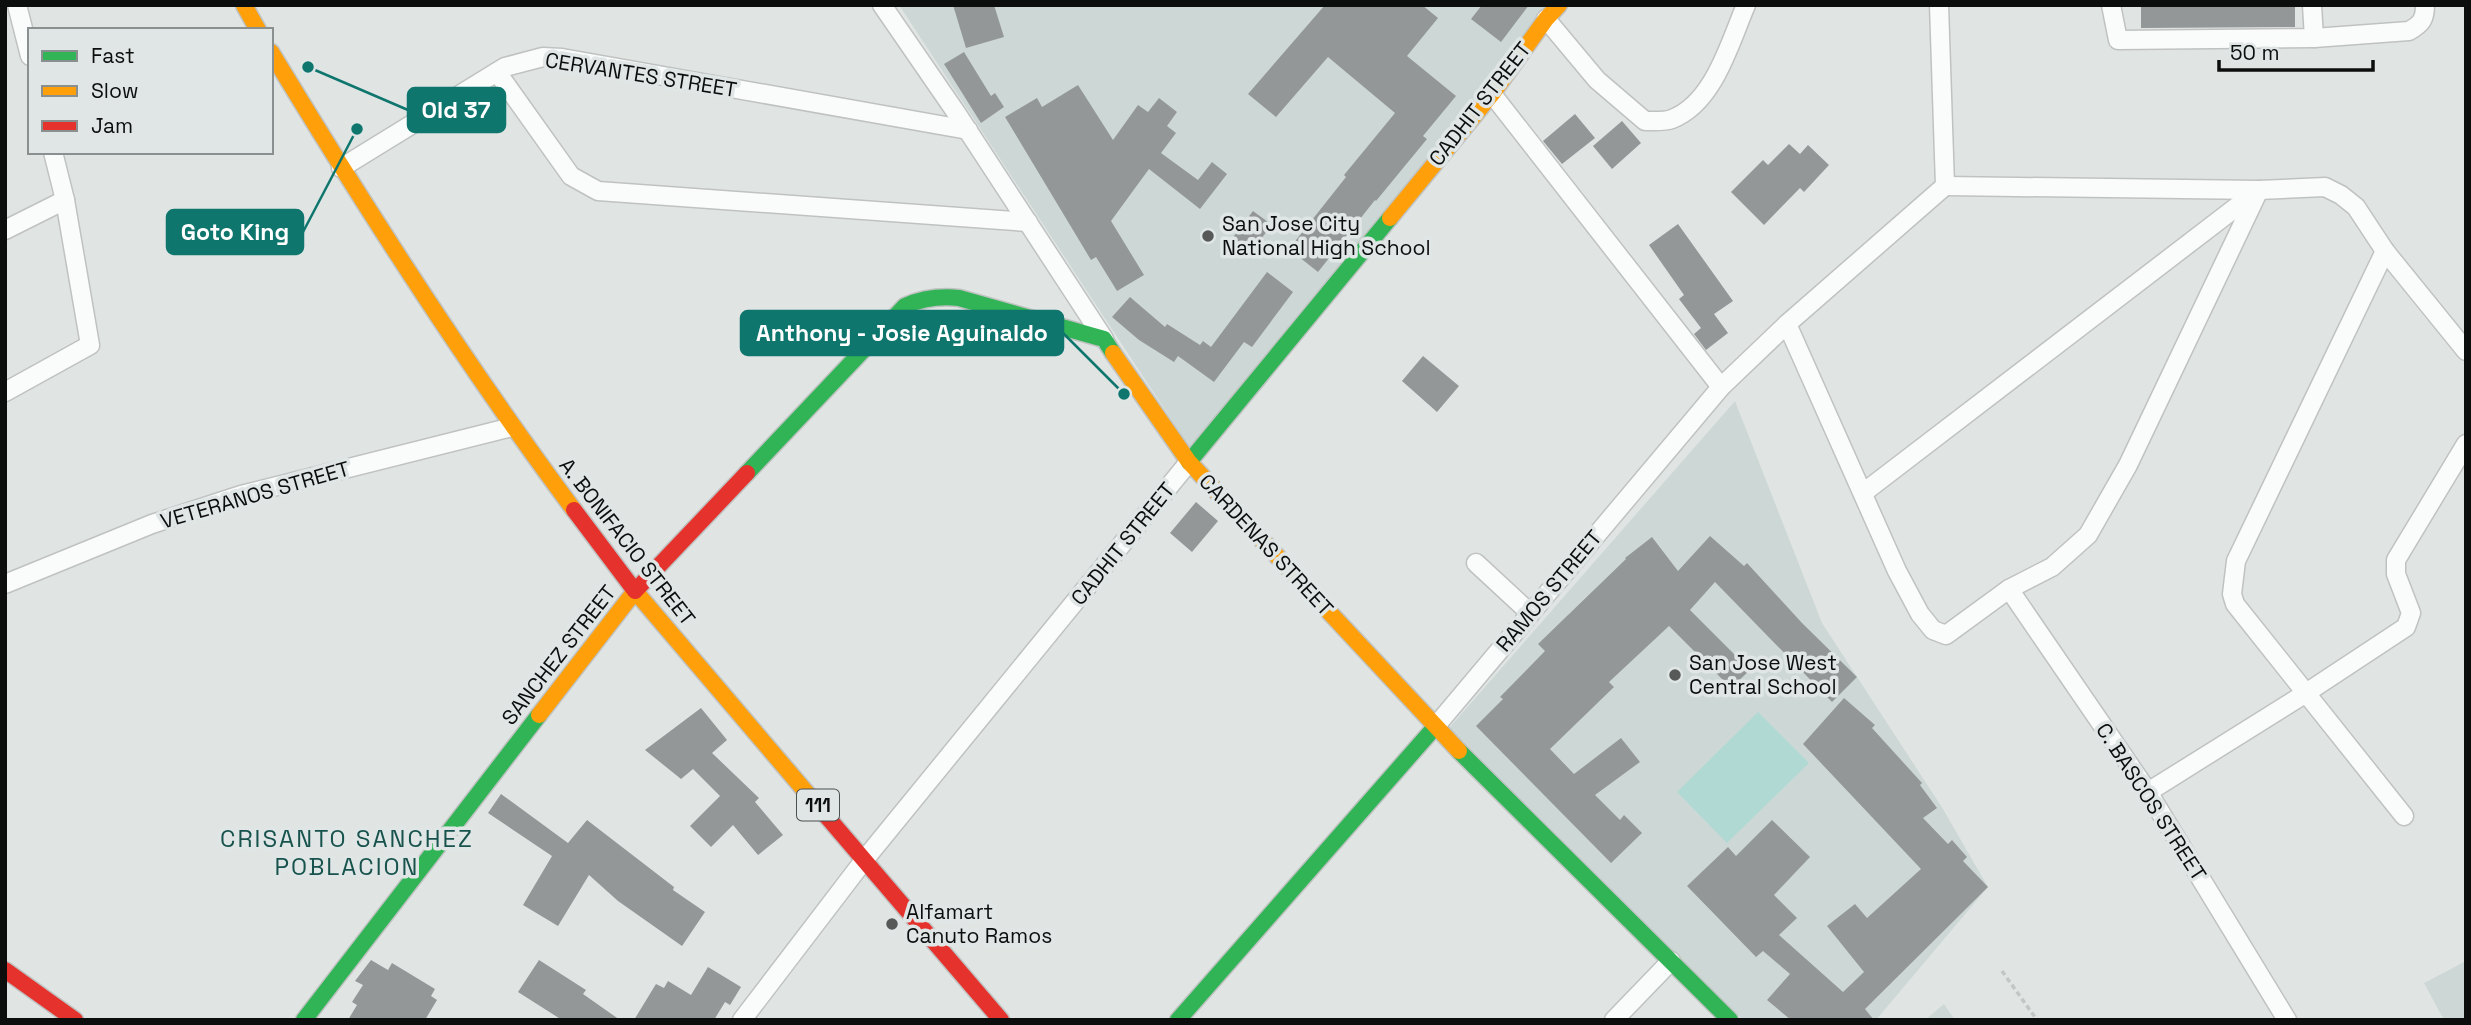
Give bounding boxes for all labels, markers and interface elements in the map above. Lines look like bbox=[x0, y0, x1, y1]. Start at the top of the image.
legend bbox=[28, 28, 273, 154]
scale bar bbox=[2219, 28, 2373, 72]
street label: CADHIT STREET bbox=[1423, 36, 1537, 171]
text: 50 m bbox=[2230, 39, 2280, 66]
text: Fast bbox=[91, 42, 135, 69]
street label: CERVANTES STREET bbox=[543, 46, 739, 103]
text: Slow bbox=[91, 77, 139, 104]
callout: Old 37 bbox=[408, 88, 505, 132]
text: Old 37 bbox=[422, 95, 491, 125]
text: Jam bbox=[91, 112, 133, 139]
callout: Goto King bbox=[167, 210, 303, 254]
place label: San Jose City National High School bbox=[1222, 210, 1431, 261]
text: Goto King bbox=[181, 217, 289, 247]
marker: San Jose City National High School bbox=[1200, 228, 1216, 244]
callout: Anthony - Josie Aguinaldo bbox=[741, 311, 1063, 355]
text: Anthony - Josie Aguinaldo bbox=[756, 318, 1048, 348]
street label: A. BONIFACIO STREET bbox=[553, 452, 701, 631]
street label: VETERANOS STREET bbox=[157, 455, 353, 534]
street label: CARDENAS STREET bbox=[1193, 468, 1339, 621]
street label: CADHIT STREET bbox=[1065, 477, 1180, 611]
street label: RAMOS STREET bbox=[1490, 524, 1607, 657]
street label: SANCHEZ STREET bbox=[496, 579, 622, 730]
place label: San Jose West Central School bbox=[1689, 649, 1837, 700]
marker: San Jose West Central School bbox=[1667, 667, 1683, 683]
street label: C. BASCOS STREET bbox=[2090, 718, 2213, 886]
road number: 111 bbox=[797, 790, 839, 820]
district label: CRISANTO SANCHEZ POBLACION bbox=[220, 823, 474, 882]
place label: Alfamart Canuto Ramos bbox=[906, 898, 1052, 949]
marker: Alfamart Canuto Ramos bbox=[884, 916, 900, 932]

